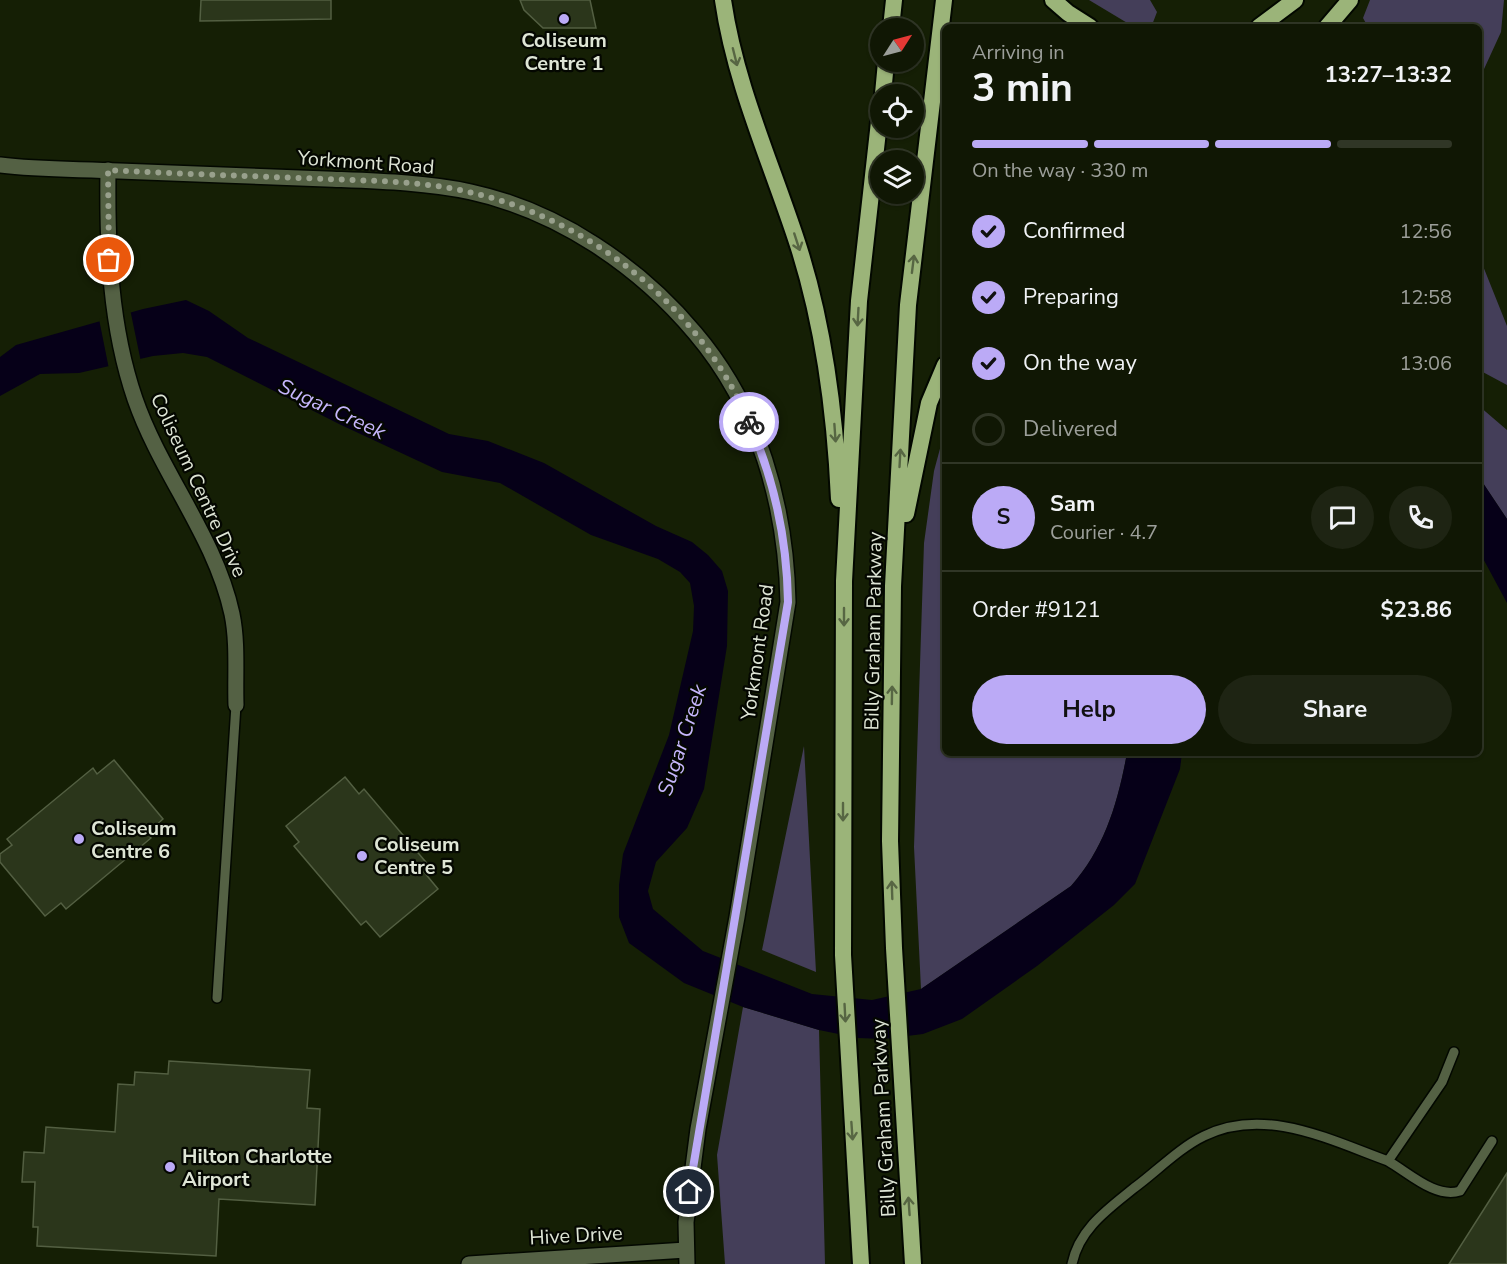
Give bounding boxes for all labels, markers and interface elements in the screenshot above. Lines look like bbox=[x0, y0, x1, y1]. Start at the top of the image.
marker: Coliseum Centre 1 bbox=[557, 12, 571, 26]
north arrow bbox=[870, 18, 924, 72]
map controls bbox=[870, 18, 924, 204]
place label: Coliseum Centre 1 bbox=[521, 27, 607, 77]
text: Arriving in bbox=[972, 39, 1065, 66]
one-way arrow bbox=[729, 47, 741, 66]
text: 13:27–13:32 bbox=[1324, 60, 1452, 90]
text: 3 min bbox=[972, 62, 1073, 115]
button: locate bbox=[870, 84, 924, 138]
street label: Yorkmont Road bbox=[296, 144, 435, 181]
button: layers bbox=[870, 150, 924, 204]
text: On the way · 330 m bbox=[972, 157, 1148, 184]
icon: check bbox=[972, 215, 1005, 248]
text: Confirmed bbox=[1023, 216, 1125, 246]
text: 12:56 bbox=[1399, 218, 1452, 245]
one-way arrow bbox=[792, 232, 803, 251]
pin bbox=[83, 234, 134, 285]
icon: bag bbox=[92, 243, 125, 276]
one-way arrow bbox=[907, 254, 918, 274]
icon: check bbox=[972, 281, 1005, 314]
text: Preparing bbox=[1023, 282, 1119, 312]
text: 12:58 bbox=[1399, 284, 1452, 311]
one-way arrow bbox=[853, 307, 864, 327]
icon: check bbox=[972, 347, 1005, 380]
text: On the way bbox=[1023, 348, 1137, 378]
text: 13:06 bbox=[1399, 350, 1452, 377]
water label: Sugar Creek bbox=[274, 372, 391, 446]
street label: Coliseum Centre Drive bbox=[144, 389, 253, 582]
courier bbox=[719, 392, 779, 452]
icon: bike bbox=[733, 406, 766, 439]
text: Delivered bbox=[1023, 414, 1118, 444]
one-way arrow bbox=[830, 422, 841, 442]
one-way arrow bbox=[895, 449, 906, 469]
button: chat bbox=[1311, 486, 1374, 549]
button: phone bbox=[1389, 486, 1452, 549]
text: Sam bbox=[1050, 489, 1095, 519]
text: S bbox=[997, 502, 1010, 532]
text: Courier · 4.7 bbox=[1050, 519, 1158, 546]
street label: Billy Graham Parkway bbox=[858, 531, 889, 731]
street label: Yorkmont Road bbox=[734, 582, 780, 723]
text: Order #9121 bbox=[972, 595, 1101, 625]
text: $23.86 bbox=[1381, 595, 1452, 625]
one-way arrow bbox=[838, 606, 850, 626]
button: Help bbox=[972, 675, 1206, 744]
button: Share bbox=[1218, 675, 1452, 744]
water label: Sugar Creek bbox=[651, 680, 713, 799]
one-way arrow bbox=[886, 686, 897, 706]
one-way arrow bbox=[837, 801, 849, 821]
place label: Coliseum Centre 6 bbox=[91, 815, 177, 865]
place label: Coliseum Centre 5 bbox=[374, 831, 460, 881]
marker: Coliseum Centre 6 bbox=[72, 832, 86, 846]
marker: Coliseum Centre 5 bbox=[355, 849, 369, 863]
one-way arrow bbox=[886, 881, 897, 901]
one-way arrow bbox=[840, 1003, 851, 1023]
street label: Billy Graham Parkway bbox=[865, 1017, 902, 1218]
one-way arrow bbox=[847, 1120, 858, 1140]
place label: Hilton Charlotte Airport bbox=[182, 1143, 332, 1193]
marker: Hilton Charlotte Airport bbox=[163, 1160, 177, 1174]
pin bbox=[663, 1166, 714, 1217]
icon: home bbox=[672, 1175, 705, 1208]
one-way arrow bbox=[903, 1196, 914, 1216]
street label: Hive Drive bbox=[529, 1220, 623, 1251]

